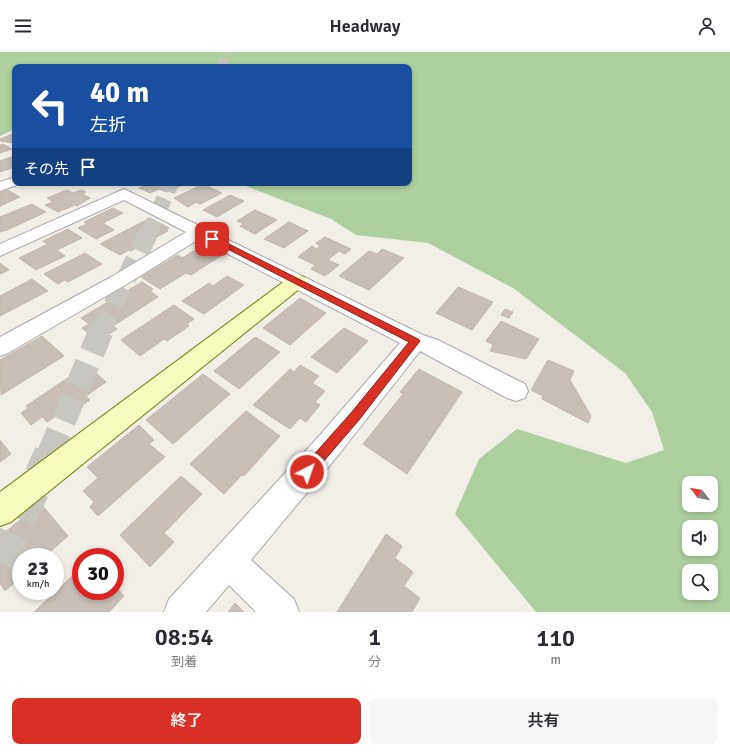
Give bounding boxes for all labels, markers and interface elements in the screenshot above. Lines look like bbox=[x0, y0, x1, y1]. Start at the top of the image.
icon: menu bbox=[12, 15, 34, 37]
text: Headway bbox=[330, 15, 400, 37]
icon: person bbox=[696, 15, 718, 37]
text: 40 m bbox=[90, 76, 149, 110]
icon: left bbox=[24, 80, 76, 132]
text: 左折 bbox=[90, 114, 126, 136]
icon: arrive bbox=[77, 156, 99, 178]
text: その先 bbox=[24, 160, 69, 178]
pin bbox=[195, 222, 229, 256]
icon: arrive bbox=[201, 228, 223, 250]
position arrow bbox=[286, 451, 328, 493]
north arrow bbox=[682, 476, 718, 512]
map controls bbox=[682, 476, 718, 600]
button: sound bbox=[682, 520, 718, 556]
speed limit sign: 30 bbox=[72, 548, 124, 600]
text: 23 bbox=[27, 556, 49, 581]
button: search bbox=[682, 564, 718, 600]
text: km/h bbox=[27, 578, 49, 590]
text: 08:54 bbox=[155, 622, 213, 652]
text: 1 bbox=[368, 622, 381, 652]
text: 110 bbox=[536, 623, 575, 653]
text: m bbox=[550, 652, 561, 668]
text: 到着 bbox=[171, 654, 197, 670]
text: 分 bbox=[368, 654, 381, 670]
button: 終了 bbox=[12, 698, 361, 744]
button: 共有 bbox=[369, 698, 718, 744]

